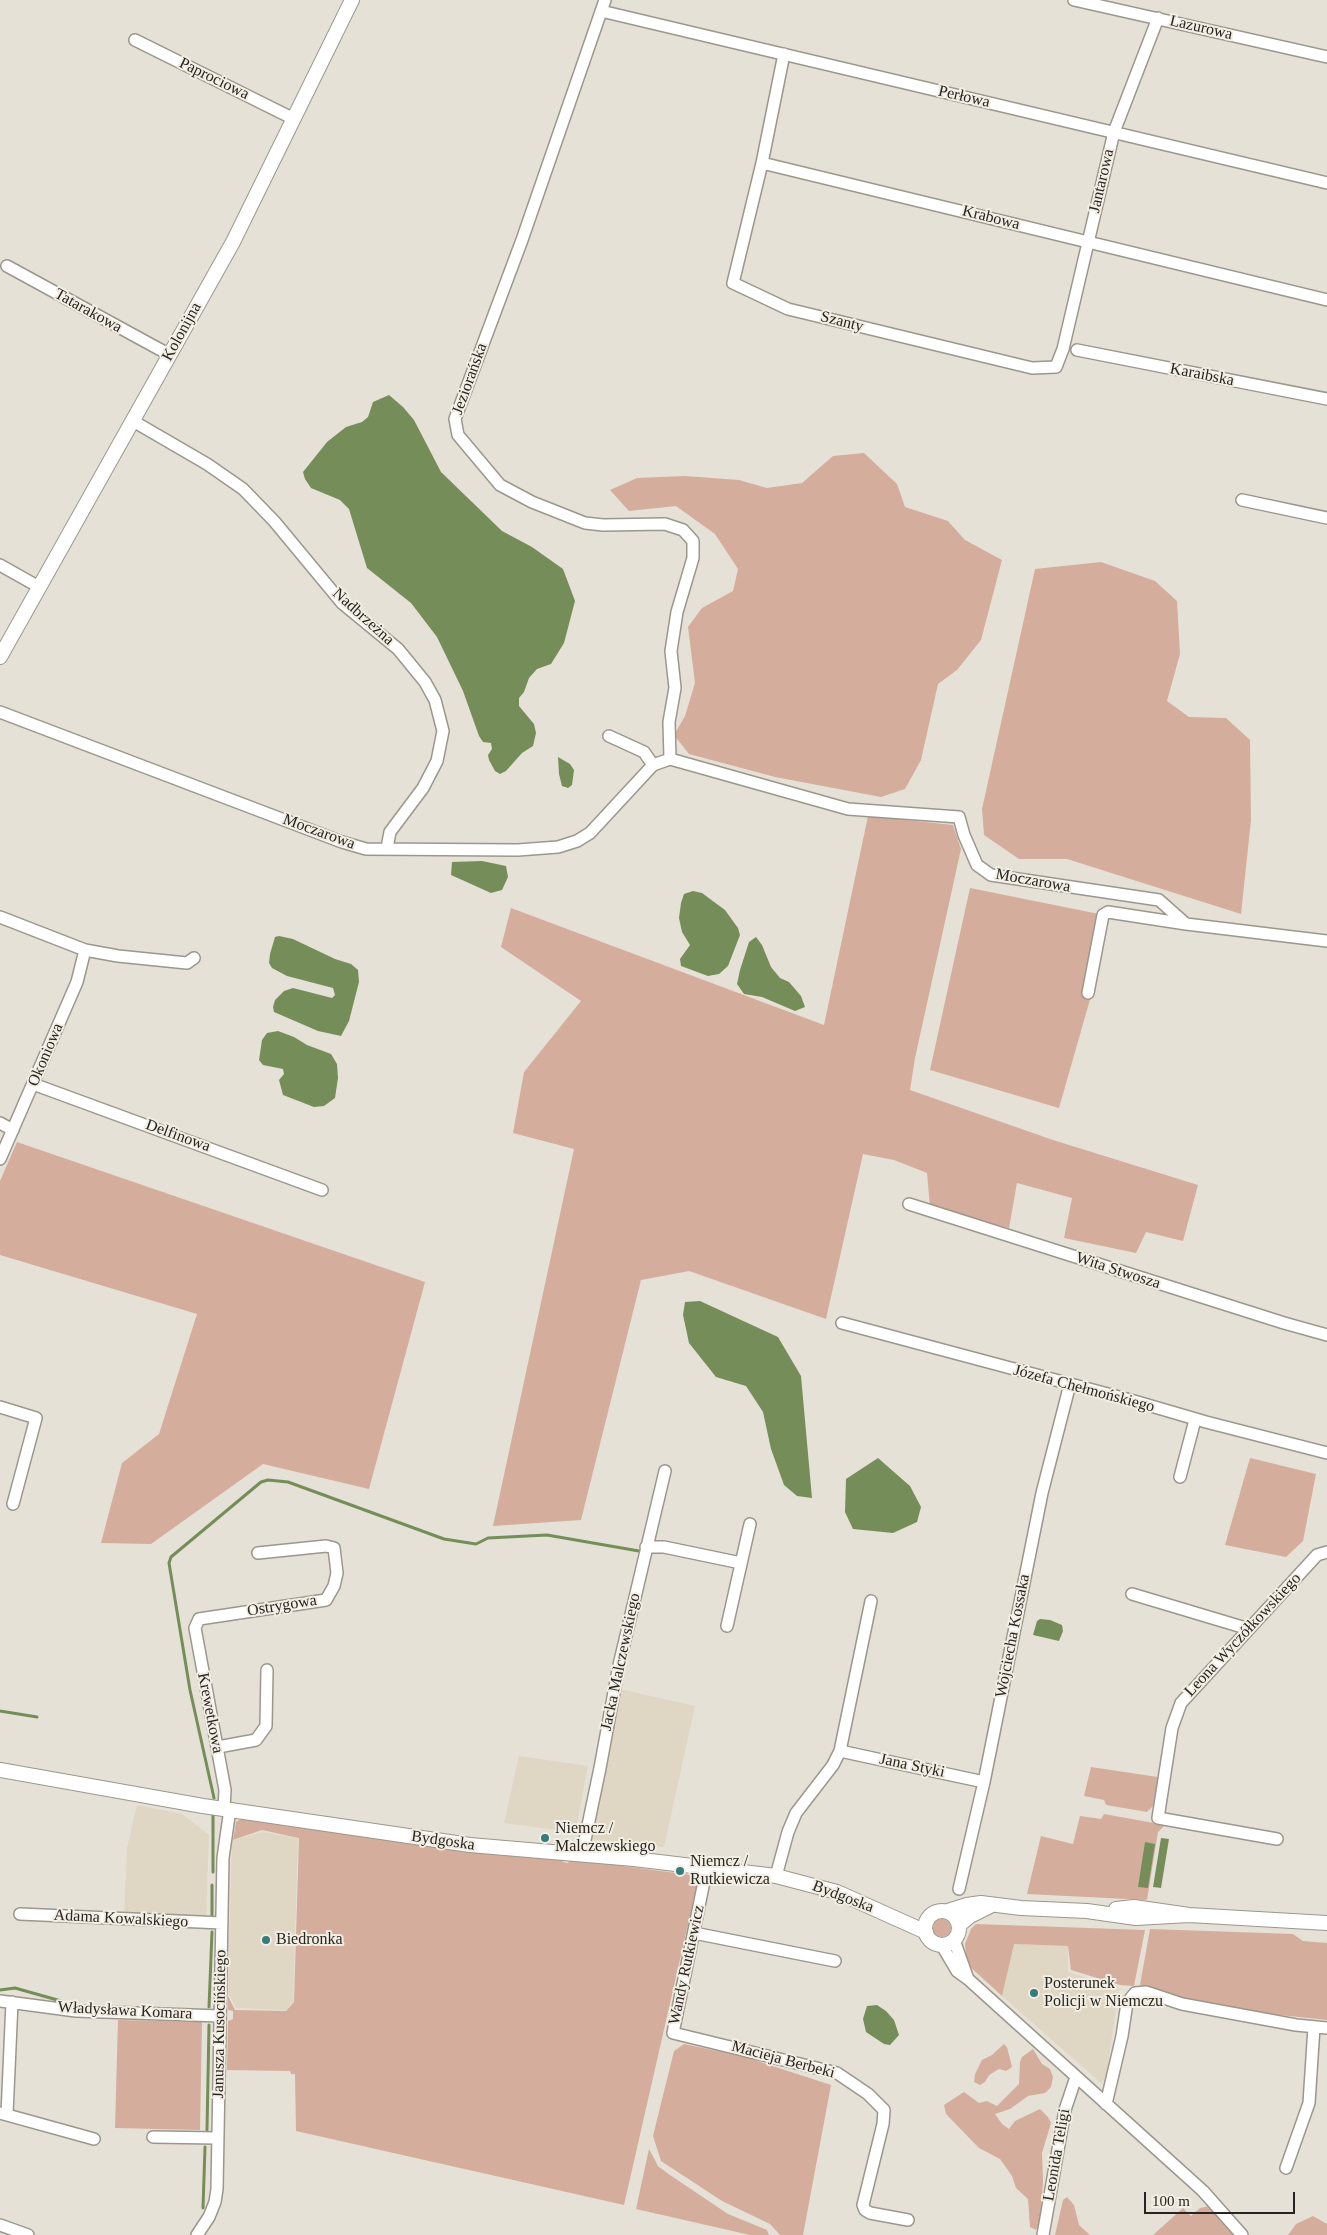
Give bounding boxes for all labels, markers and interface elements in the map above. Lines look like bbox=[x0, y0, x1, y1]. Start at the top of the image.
street label: Lazurowa bbox=[1168, 11, 1234, 45]
street label: Paprociowa bbox=[176, 54, 252, 104]
street label: Perłowa bbox=[936, 82, 992, 112]
street label: Jantarowa bbox=[1085, 147, 1119, 215]
street label: Krabowa bbox=[960, 202, 1022, 234]
street label: Tatarakowa bbox=[51, 285, 125, 337]
street label: Kolonijna bbox=[158, 299, 206, 365]
street label: Szanty bbox=[819, 307, 865, 337]
street label: Jeziorańska bbox=[448, 341, 492, 417]
street label: Karaibska bbox=[1168, 359, 1236, 391]
street label: Nadbrzeżna bbox=[328, 584, 398, 650]
street label: Moczarowa bbox=[280, 810, 358, 854]
street label: Moczarowa bbox=[994, 865, 1072, 897]
street label: Okoniowa bbox=[24, 1021, 68, 1089]
street label: Delfinowa bbox=[143, 1115, 213, 1157]
street label: Wita Stwosza bbox=[1073, 1248, 1163, 1294]
street label: Józefa Chełmońskiego bbox=[1011, 1361, 1157, 1417]
street label: Leona Wyczółkowskiego bbox=[1181, 1569, 1305, 1701]
street label: Wojciecha Kossaka bbox=[992, 1573, 1034, 1699]
street label: Ostrygowa bbox=[246, 1591, 318, 1621]
street label: Jacka Malczewskiego bbox=[597, 1592, 645, 1732]
street label: Krewetkowa bbox=[193, 1671, 227, 1755]
street label: Jana Styki bbox=[878, 1750, 946, 1782]
place label: Niemcz / Malczewskiego bbox=[555, 1819, 655, 1857]
street label: Bydgoska bbox=[410, 1827, 476, 1855]
marker: Niemcz / Malczewskiego bbox=[539, 1832, 551, 1844]
place label: Niemcz / Rutkiewicza bbox=[690, 1852, 770, 1890]
marker: Niemcz / Rutkiewicza bbox=[674, 1865, 686, 1877]
street label: Bydgoska bbox=[810, 1877, 876, 1917]
street label: Wandy Rutkiewicz bbox=[665, 1903, 709, 2027]
street label: Adama Kowalskiego bbox=[53, 1906, 189, 1932]
place label: Biedronka bbox=[276, 1930, 343, 1950]
marker: Biedronka bbox=[260, 1934, 272, 1946]
street label: Janusza Kusocińskiego bbox=[209, 1949, 231, 2099]
place label: Posterunek Policji w Niemczu bbox=[1044, 1974, 1163, 2012]
marker: Posterunek Policji w Niemczu bbox=[1028, 1987, 1040, 1999]
street label: Władysława Komara bbox=[57, 1998, 193, 2024]
street label: Macieja Berbeki bbox=[729, 2037, 837, 2083]
street label: Leonida Teligi bbox=[1039, 2107, 1075, 2203]
scale bar bbox=[1147, 2182, 1298, 2214]
text: 100 m bbox=[1152, 2193, 1190, 2209]

